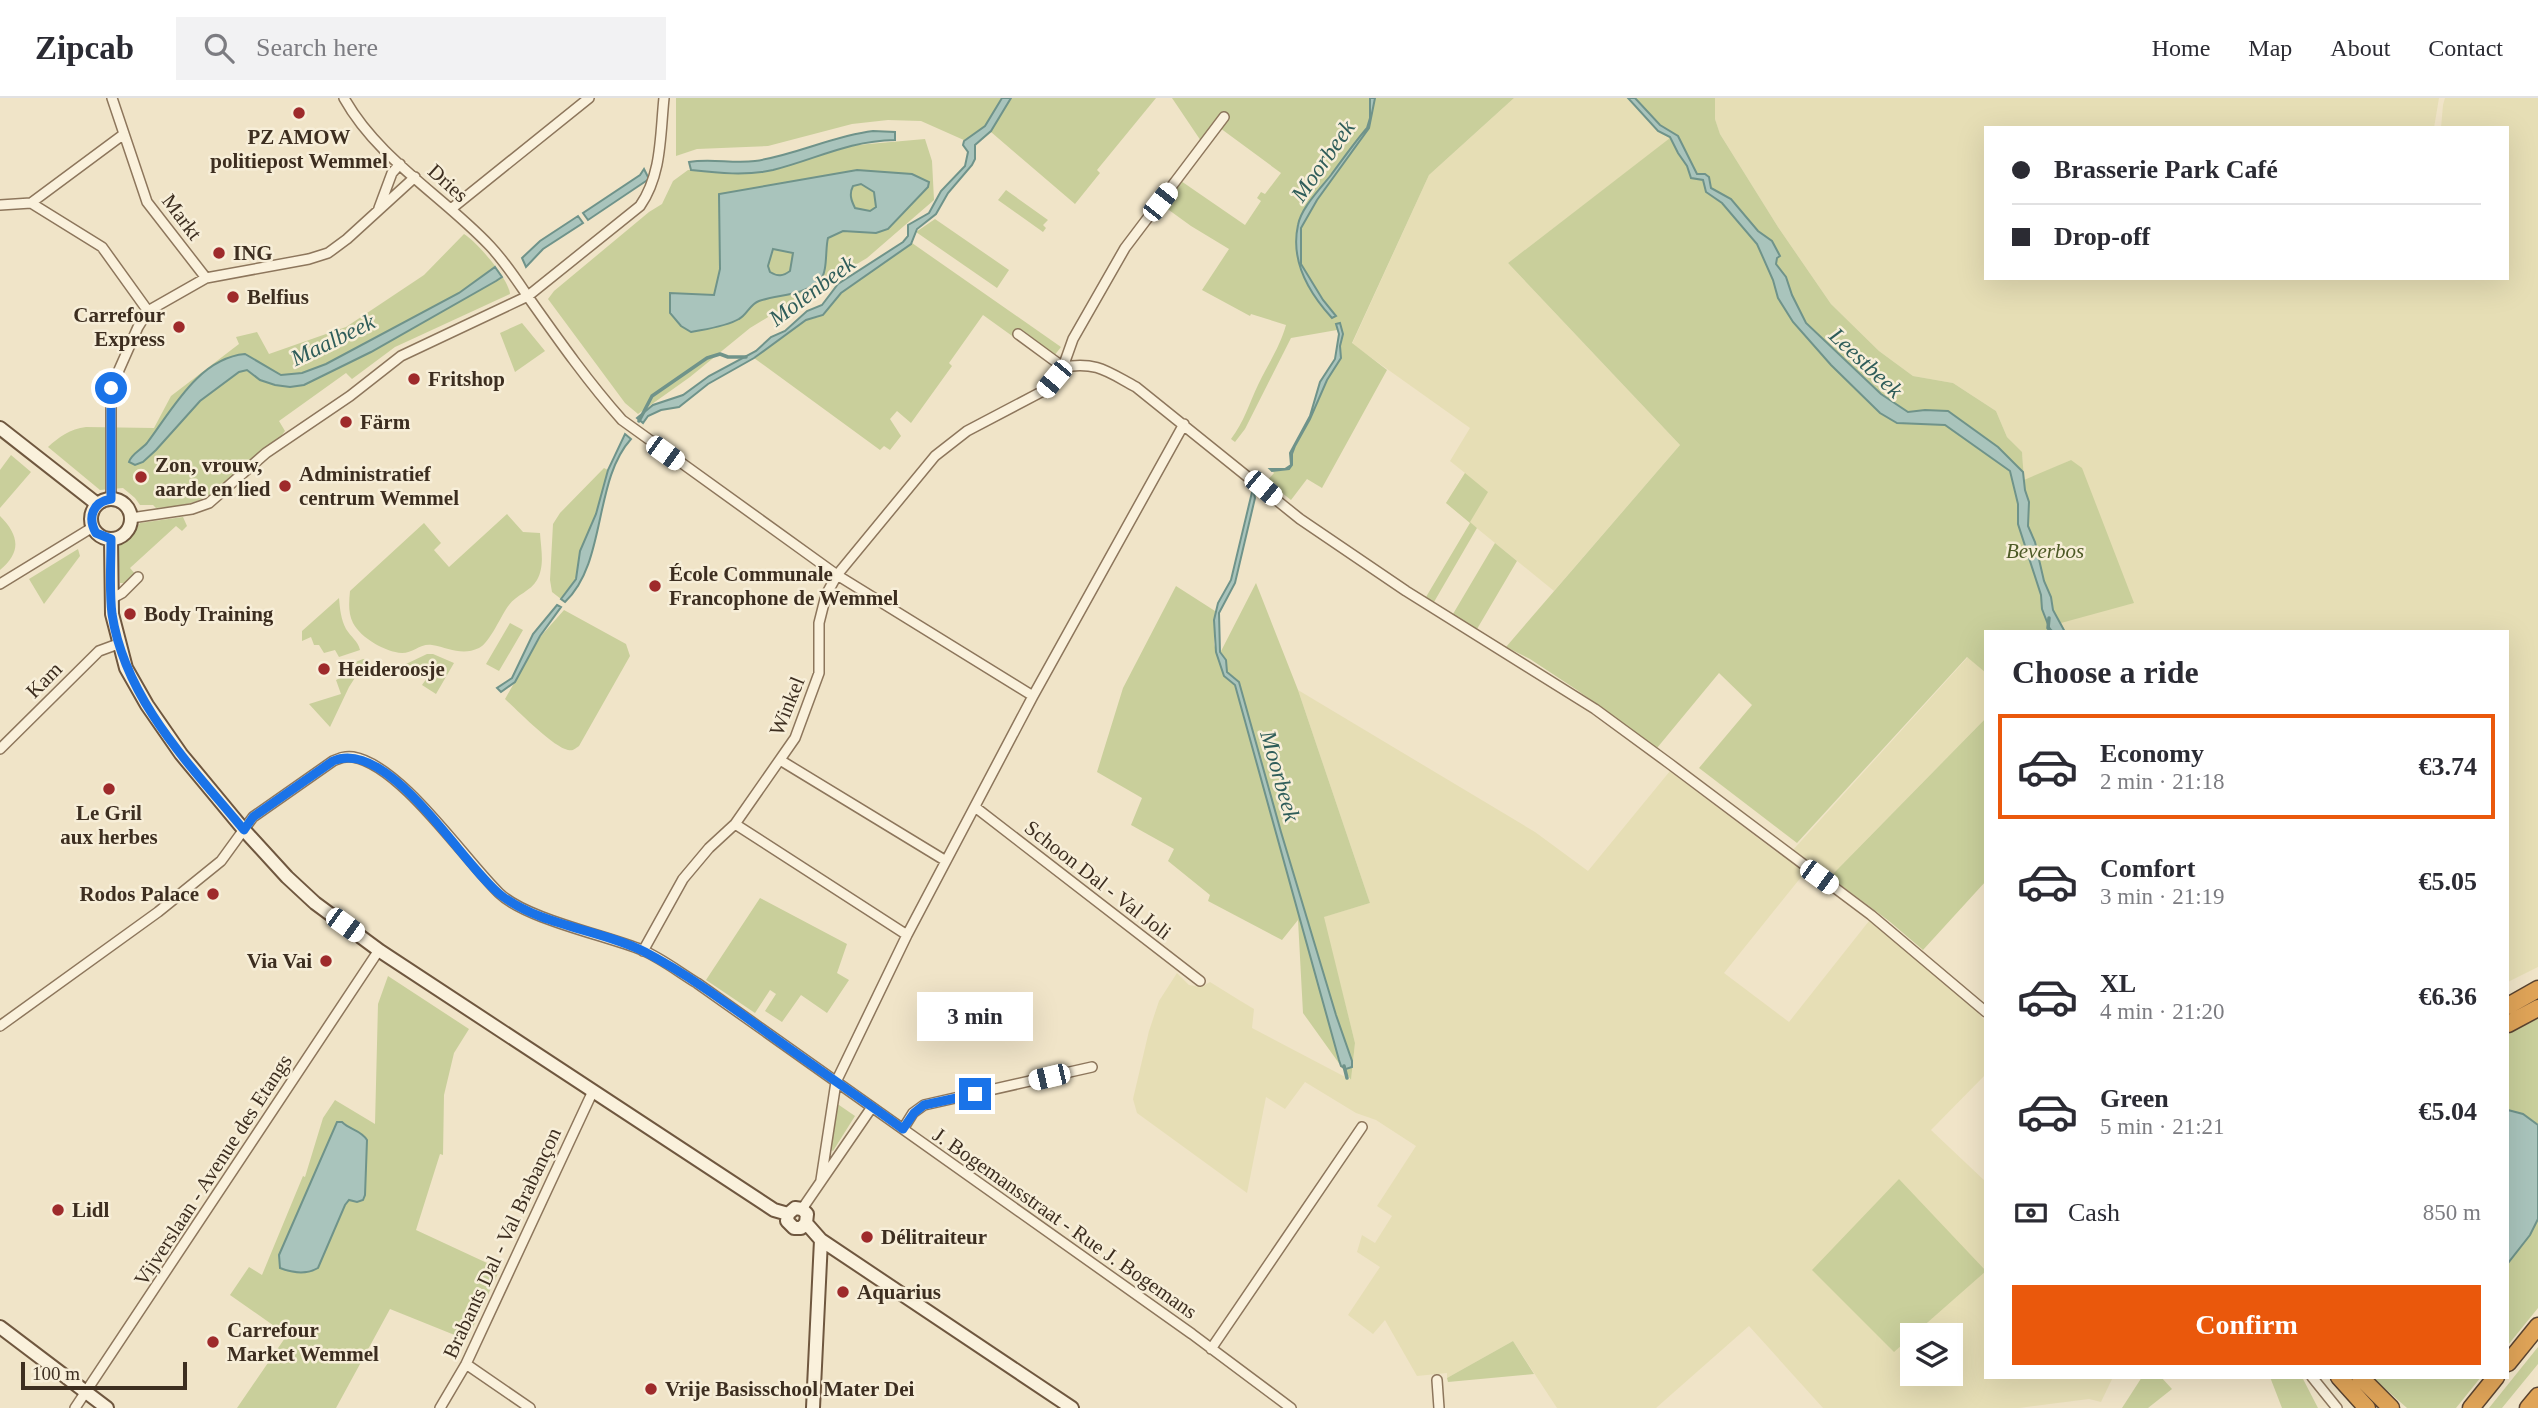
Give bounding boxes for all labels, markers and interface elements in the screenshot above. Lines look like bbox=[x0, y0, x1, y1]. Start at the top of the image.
search box bbox=[176, 17, 666, 80]
icon: search bbox=[200, 29, 238, 67]
text: Zipcab bbox=[35, 30, 134, 66]
text: Search here bbox=[256, 33, 378, 62]
text: Home bbox=[2152, 35, 2210, 61]
text: Map bbox=[2248, 35, 2292, 61]
text: About bbox=[2330, 35, 2390, 61]
text: Contact bbox=[2428, 35, 2503, 61]
marker: PZ AMOW politiepost Wemmel bbox=[291, 105, 307, 121]
water label: Moorbeek bbox=[1285, 115, 1360, 207]
place label: PZ AMOW politiepost Wemmel bbox=[210, 125, 388, 173]
text: Brasserie Park Café bbox=[2054, 155, 2278, 184]
street label: Dries bbox=[423, 159, 473, 207]
car bbox=[1139, 179, 1182, 225]
street label: Markt bbox=[157, 189, 207, 245]
text: Drop-off bbox=[2054, 222, 2150, 251]
place label: ING bbox=[233, 241, 273, 265]
marker: ING bbox=[211, 245, 227, 261]
water label: Molenbeek bbox=[763, 250, 860, 332]
place label: Belfius bbox=[247, 285, 309, 309]
marker: Belfius bbox=[225, 289, 241, 305]
place label: Carrefour Express bbox=[73, 303, 165, 351]
water label: Maalbeek bbox=[286, 309, 380, 372]
marker: Carrefour Express bbox=[171, 319, 187, 335]
water label: Leestbeek bbox=[1824, 322, 1908, 404]
car bbox=[1033, 356, 1076, 402]
place label: Fritshop bbox=[428, 367, 505, 391]
marker: Fritshop bbox=[406, 371, 422, 387]
route start bbox=[95, 372, 127, 404]
place label: Färm bbox=[360, 410, 411, 434]
marker: Färm bbox=[338, 414, 354, 430]
car bbox=[642, 432, 689, 474]
place label: Zon, vrouw, aarde en lied bbox=[155, 453, 271, 501]
place label: Administratief centrum Wemmel bbox=[299, 462, 459, 510]
car bbox=[1241, 466, 1286, 510]
marker: Zon, vrouw, aarde en lied bbox=[133, 469, 149, 485]
marker: Administratief centrum Wemmel bbox=[277, 478, 293, 494]
park label: Beverbos bbox=[2006, 539, 2084, 563]
place label: École Communale Francophone de Wemmel bbox=[669, 562, 899, 610]
marker: École Communale Francophone de Wemmel bbox=[647, 578, 663, 594]
place label: Body Training bbox=[144, 602, 274, 626]
marker: Body Training bbox=[122, 606, 138, 622]
text: Choose a ride bbox=[2012, 654, 2199, 690]
street label: Kam bbox=[21, 657, 67, 703]
place label: Heideroosje bbox=[338, 657, 445, 681]
marker: Heideroosje bbox=[316, 661, 332, 677]
street label: Winkel bbox=[764, 673, 810, 739]
water label: Moorbeek bbox=[1255, 727, 1305, 825]
icon: car bbox=[2016, 735, 2079, 798]
text: Economy bbox=[2100, 739, 2204, 768]
text: €3.74 bbox=[2419, 752, 2477, 781]
text: 2 min · 21:18 bbox=[2100, 769, 2225, 794]
marker: Le Gril aux herbes bbox=[101, 781, 117, 797]
place label: Le Gril aux herbes bbox=[60, 801, 158, 849]
street label: Schoon Dal - Val Joli bbox=[1020, 815, 1176, 945]
icon: car bbox=[2016, 850, 2079, 913]
text: Comfort bbox=[2100, 854, 2195, 883]
car bbox=[1796, 856, 1843, 898]
text: €5.05 bbox=[2419, 867, 2477, 896]
place label: Rodos Palace bbox=[79, 882, 199, 906]
text: 3 min · 21:19 bbox=[2100, 884, 2225, 909]
marker: Rodos Palace bbox=[205, 886, 221, 902]
car bbox=[322, 904, 369, 946]
place label: Via Vai bbox=[247, 949, 312, 973]
marker: Via Vai bbox=[318, 953, 334, 969]
icon: car bbox=[2016, 965, 2079, 1028]
text: XL bbox=[2100, 969, 2136, 998]
text: €6.36 bbox=[2419, 982, 2477, 1011]
callout: 3 min bbox=[917, 992, 1033, 1042]
text: 4 min · 21:20 bbox=[2100, 999, 2225, 1024]
text: 3 min bbox=[947, 1004, 1003, 1029]
street label: Vijverslaan - Avenue des Etangs bbox=[129, 1050, 297, 1290]
car bbox=[1027, 1062, 1072, 1092]
route end bbox=[959, 1078, 991, 1110]
icon: car bbox=[2016, 1080, 2079, 1143]
text: Green bbox=[2100, 1084, 2169, 1113]
text: €5.04 bbox=[2419, 1097, 2477, 1126]
text: 5 min · 21:21 bbox=[2100, 1114, 2225, 1139]
street label: J. Bogemansstraat - Rue J. Bogemans bbox=[928, 1122, 1202, 1324]
street label: Brabants Dal - Val Brabançon bbox=[438, 1123, 566, 1362]
icon: cash bbox=[2012, 1194, 2050, 1232]
place label: Lidl bbox=[72, 1198, 110, 1222]
text: Cash bbox=[2068, 1198, 2120, 1227]
text: 850 m bbox=[2423, 1200, 2481, 1225]
marker: Lidl bbox=[50, 1202, 66, 1218]
place label: Délitraiteur bbox=[881, 1225, 987, 1249]
marker: Délitraiteur bbox=[859, 1229, 875, 1245]
place label: Aquarius bbox=[857, 1280, 941, 1304]
marker: Aquarius bbox=[835, 1284, 851, 1300]
button: Confirm bbox=[2012, 1285, 2481, 1365]
place label: Carrefour Market Wemmel bbox=[227, 1318, 379, 1366]
map controls bbox=[1900, 1323, 1963, 1386]
button: layers bbox=[1900, 1323, 1963, 1386]
marker: Carrefour Market Wemmel bbox=[205, 1334, 221, 1350]
scale bar bbox=[21, 1359, 187, 1391]
text: 100 m bbox=[32, 1363, 80, 1384]
place label: Vrije Basisschool Mater Dei bbox=[665, 1377, 915, 1401]
marker: Vrije Basisschool Mater Dei bbox=[643, 1381, 659, 1397]

